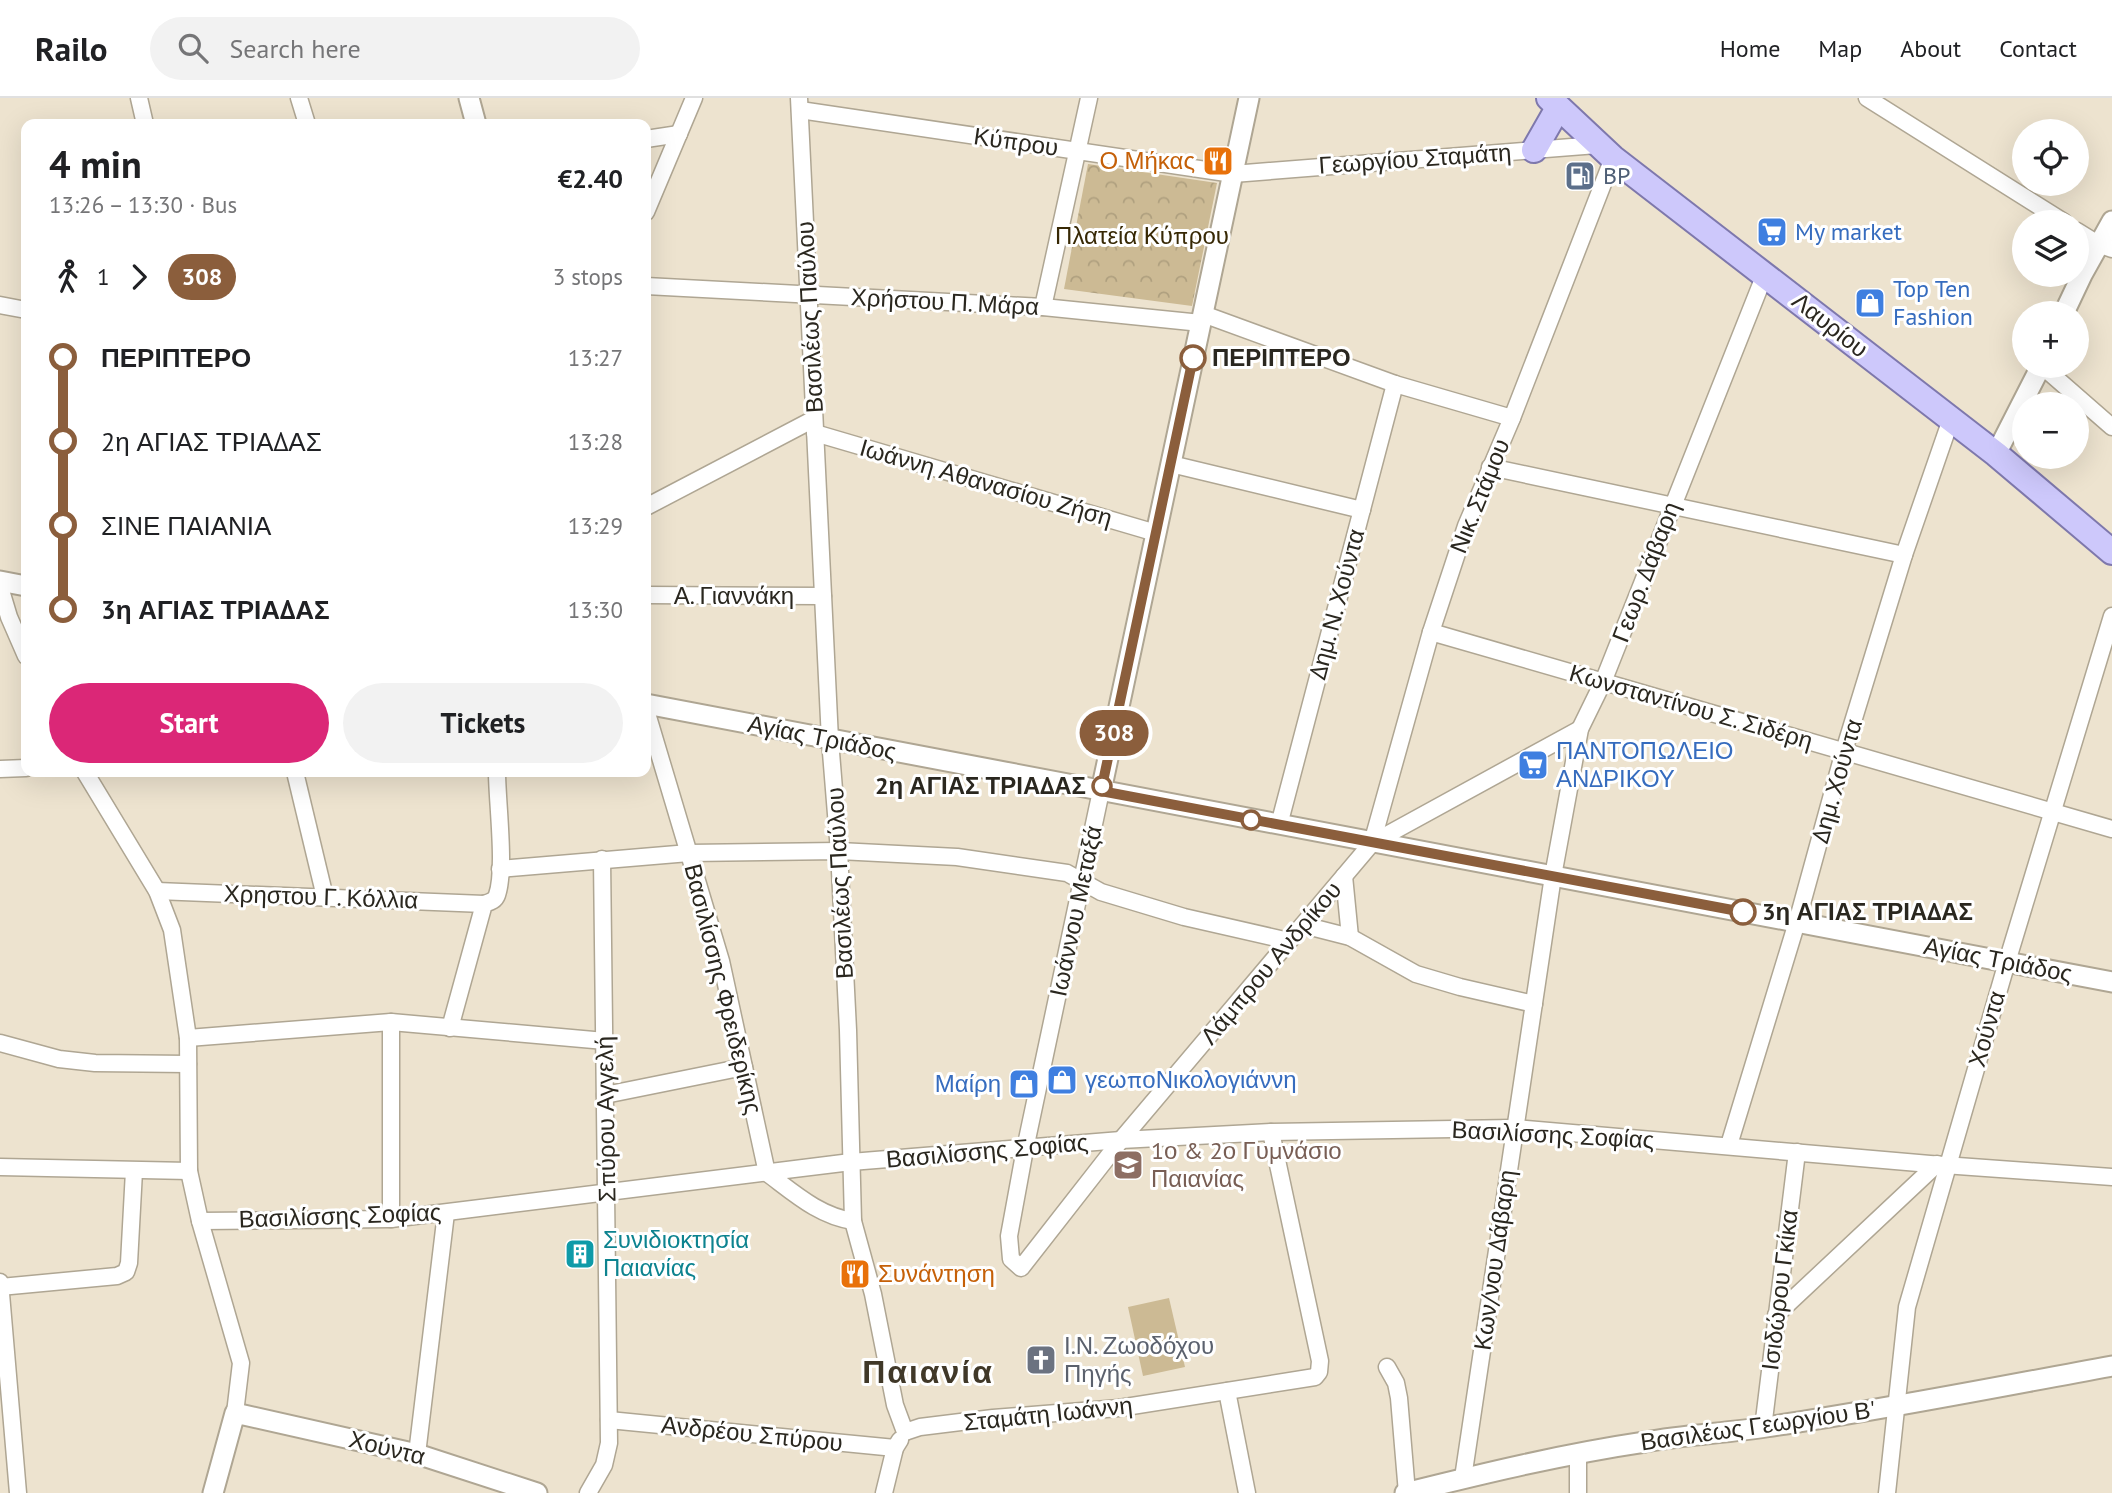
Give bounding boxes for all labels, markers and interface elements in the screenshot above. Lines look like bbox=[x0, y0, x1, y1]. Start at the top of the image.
search box bbox=[150, 17, 640, 80]
text: Railo bbox=[35, 27, 108, 70]
icon: search bbox=[174, 29, 212, 67]
text: Search here bbox=[230, 32, 361, 65]
text: Home bbox=[1720, 33, 1780, 64]
text: Map bbox=[1818, 33, 1862, 64]
text: About bbox=[1900, 33, 1961, 64]
text: Contact bbox=[1999, 33, 2077, 64]
map controls bbox=[2012, 119, 2089, 469]
button: locate bbox=[2012, 119, 2089, 196]
street label: Κύπρου bbox=[972, 120, 1060, 163]
street label: Γεωργίου Σταμάτη bbox=[1318, 136, 1512, 181]
text: 4 min bbox=[49, 139, 142, 188]
restaurant icon: Ο Μήκας bbox=[1201, 144, 1235, 178]
place label: Ο Μήκας bbox=[1099, 145, 1195, 176]
fuel station icon: BP bbox=[1563, 159, 1597, 193]
place label: BP bbox=[1603, 160, 1630, 191]
text: €2.40 bbox=[558, 162, 623, 195]
text: 13:26 – 13:30 · Bus bbox=[49, 190, 237, 219]
button: layers bbox=[2012, 210, 2089, 287]
supermarket icon: My market bbox=[1755, 215, 1789, 249]
place label: My market bbox=[1795, 216, 1902, 247]
street label: Βασιλέως Παύλου bbox=[789, 220, 830, 414]
park label: Πλατεία Κύπρου bbox=[1055, 220, 1229, 251]
icon: walk bbox=[49, 258, 87, 296]
icon: forward bbox=[120, 258, 158, 296]
text: 308 bbox=[182, 261, 222, 292]
text: 1 bbox=[97, 262, 110, 291]
text: 3 stops bbox=[553, 262, 623, 291]
place label: Top Ten Fashion bbox=[1893, 273, 1973, 332]
street label: Χρήστου Π. Μάρα bbox=[850, 281, 1040, 322]
street label: Λαυρίου bbox=[1786, 285, 1875, 364]
shop icon: Top Ten Fashion bbox=[1853, 286, 1887, 320]
button: + bbox=[2012, 301, 2089, 378]
text: ΠΕΡΙΠΤΕΡΟ bbox=[101, 341, 251, 374]
place label: ΠΕΡΙΠΤΕΡΟ bbox=[1212, 342, 1351, 373]
text: 13:27 bbox=[568, 343, 623, 372]
marker: ΠΕΡΙΠΤΕΡΟ bbox=[1180, 345, 1206, 371]
button: − bbox=[2012, 392, 2089, 469]
text: 2η ΑΓΙΑΣ ΤΡΙΑΔΑΣ bbox=[101, 425, 322, 458]
text: 13:28 bbox=[568, 427, 623, 456]
street label: Ιωάννη Αθανασίου Ζήση bbox=[856, 432, 1116, 533]
street label: Νικ. Στάμου bbox=[1443, 434, 1517, 558]
street label: Γεωρ. Δάβαρη bbox=[1605, 497, 1687, 647]
text: ΣΙΝΕ ΠΑΙΑΝΙΑ bbox=[101, 509, 271, 542]
text: 13:29 bbox=[568, 511, 623, 540]
street label: Δημ. Ν. Χούντα bbox=[1302, 525, 1372, 682]
street label: Α. Γιαννάκη bbox=[674, 580, 794, 611]
text: 3η ΑΓΙΑΣ ΤΡΙΑΔΑΣ bbox=[101, 593, 330, 626]
text: 13:30 bbox=[568, 595, 623, 624]
street label: Κωνσταντίνου Σ. Σιδέρη bbox=[1566, 657, 1816, 756]
button: Start bbox=[49, 683, 329, 763]
button: Tickets bbox=[343, 683, 623, 763]
street label: Αγίας Τριάδος bbox=[745, 708, 899, 767]
line badge: 308 bbox=[1074, 710, 1154, 756]
street label: Δημ. Χούντα bbox=[1804, 715, 1869, 846]
text: 308 bbox=[1094, 717, 1134, 748]
place label: ΠΑΝΤΟΠΩΛΕΙΟ ΑΝΔΡΙΚΟΥ bbox=[1556, 735, 1734, 794]
supermarket icon: ΠΑΝΤΟΠΩΛΕΙΟ ΑΝΔΡΙΚΟΥ bbox=[1516, 748, 1550, 782]
place label: 2η ΑΓΙΑΣ ΤΡΙΑΔΑΣ bbox=[875, 770, 1086, 801]
marker: 2η ΑΓΙΑΣ ΤΡΙΑΔΑΣ bbox=[1092, 776, 1112, 796]
street label: Βασιλέως Παύλου bbox=[819, 786, 860, 980]
unlabelled marker bbox=[1241, 810, 1261, 830]
street label: Ιωάννου Μεταξά bbox=[1042, 823, 1109, 999]
street label: Βασιλίσσης Φρειδερίκης bbox=[677, 860, 770, 1117]
street label: Λάμπρου Ανδρίκου bbox=[1193, 875, 1348, 1051]
street label: Χρηστου Γ. Κόλλια bbox=[223, 878, 419, 915]
place label: 3η ΑΓΙΑΣ ΤΡΙΑΔΑΣ bbox=[1762, 896, 1973, 927]
marker: 3η ΑΓΙΑΣ ΤΡΙΑΔΑΣ bbox=[1730, 899, 1756, 925]
street label: Αγίας Τριάδος bbox=[1921, 930, 2075, 989]
street label: Χούντα bbox=[1961, 987, 2012, 1070]
street label: Σπύρου Αγγελή bbox=[589, 1036, 622, 1202]
shop icon: γεωποΝικολογιάννη bbox=[1045, 1063, 1079, 1097]
place label: γεωποΝικολογιάννη bbox=[1085, 1064, 1297, 1095]
shop icon: Μαίρη bbox=[1007, 1067, 1041, 1101]
place label: Μαίρη bbox=[935, 1068, 1001, 1099]
street label: Βασιλίσσης Σοφίας bbox=[1451, 1114, 1655, 1155]
street label: Βασιλίσσης Σοφίας bbox=[885, 1126, 1089, 1175]
place label: 1ο & 2ο Γυμνάσιο Παιανίας bbox=[1151, 1135, 1342, 1194]
school or university icon: 1ο & 2ο Γυμνάσιο Παιανίας bbox=[1111, 1148, 1145, 1182]
street label: Κων/νου Δάβαρη bbox=[1466, 1168, 1523, 1352]
street label: Βασιλίσσης Σοφίας bbox=[238, 1196, 442, 1235]
street label: Ισιδώρου Γκίκα bbox=[1754, 1208, 1805, 1372]
place label: Συνιδιοκτησία Παιανίας bbox=[603, 1224, 749, 1283]
building icon: Συνιδιοκτησία Παιανίας bbox=[563, 1237, 597, 1271]
restaurant icon: Συνάντηση bbox=[838, 1257, 872, 1291]
place label: Συνάντηση bbox=[878, 1258, 995, 1289]
place label: Ι.Ν. Ζωοδόχου Πηγής bbox=[1064, 1330, 1214, 1389]
church icon: Ι.Ν. Ζωοδόχου Πηγής bbox=[1024, 1343, 1058, 1377]
district label: Παιανία bbox=[862, 1350, 994, 1392]
street label: Σταμάτη Ιωάννη bbox=[962, 1389, 1134, 1438]
street label: Βασιλέως Γεωργίου Β' bbox=[1638, 1394, 1878, 1457]
street label: Ανδρέου Σπύρου bbox=[660, 1409, 844, 1458]
street label: Χούντα bbox=[346, 1423, 429, 1472]

